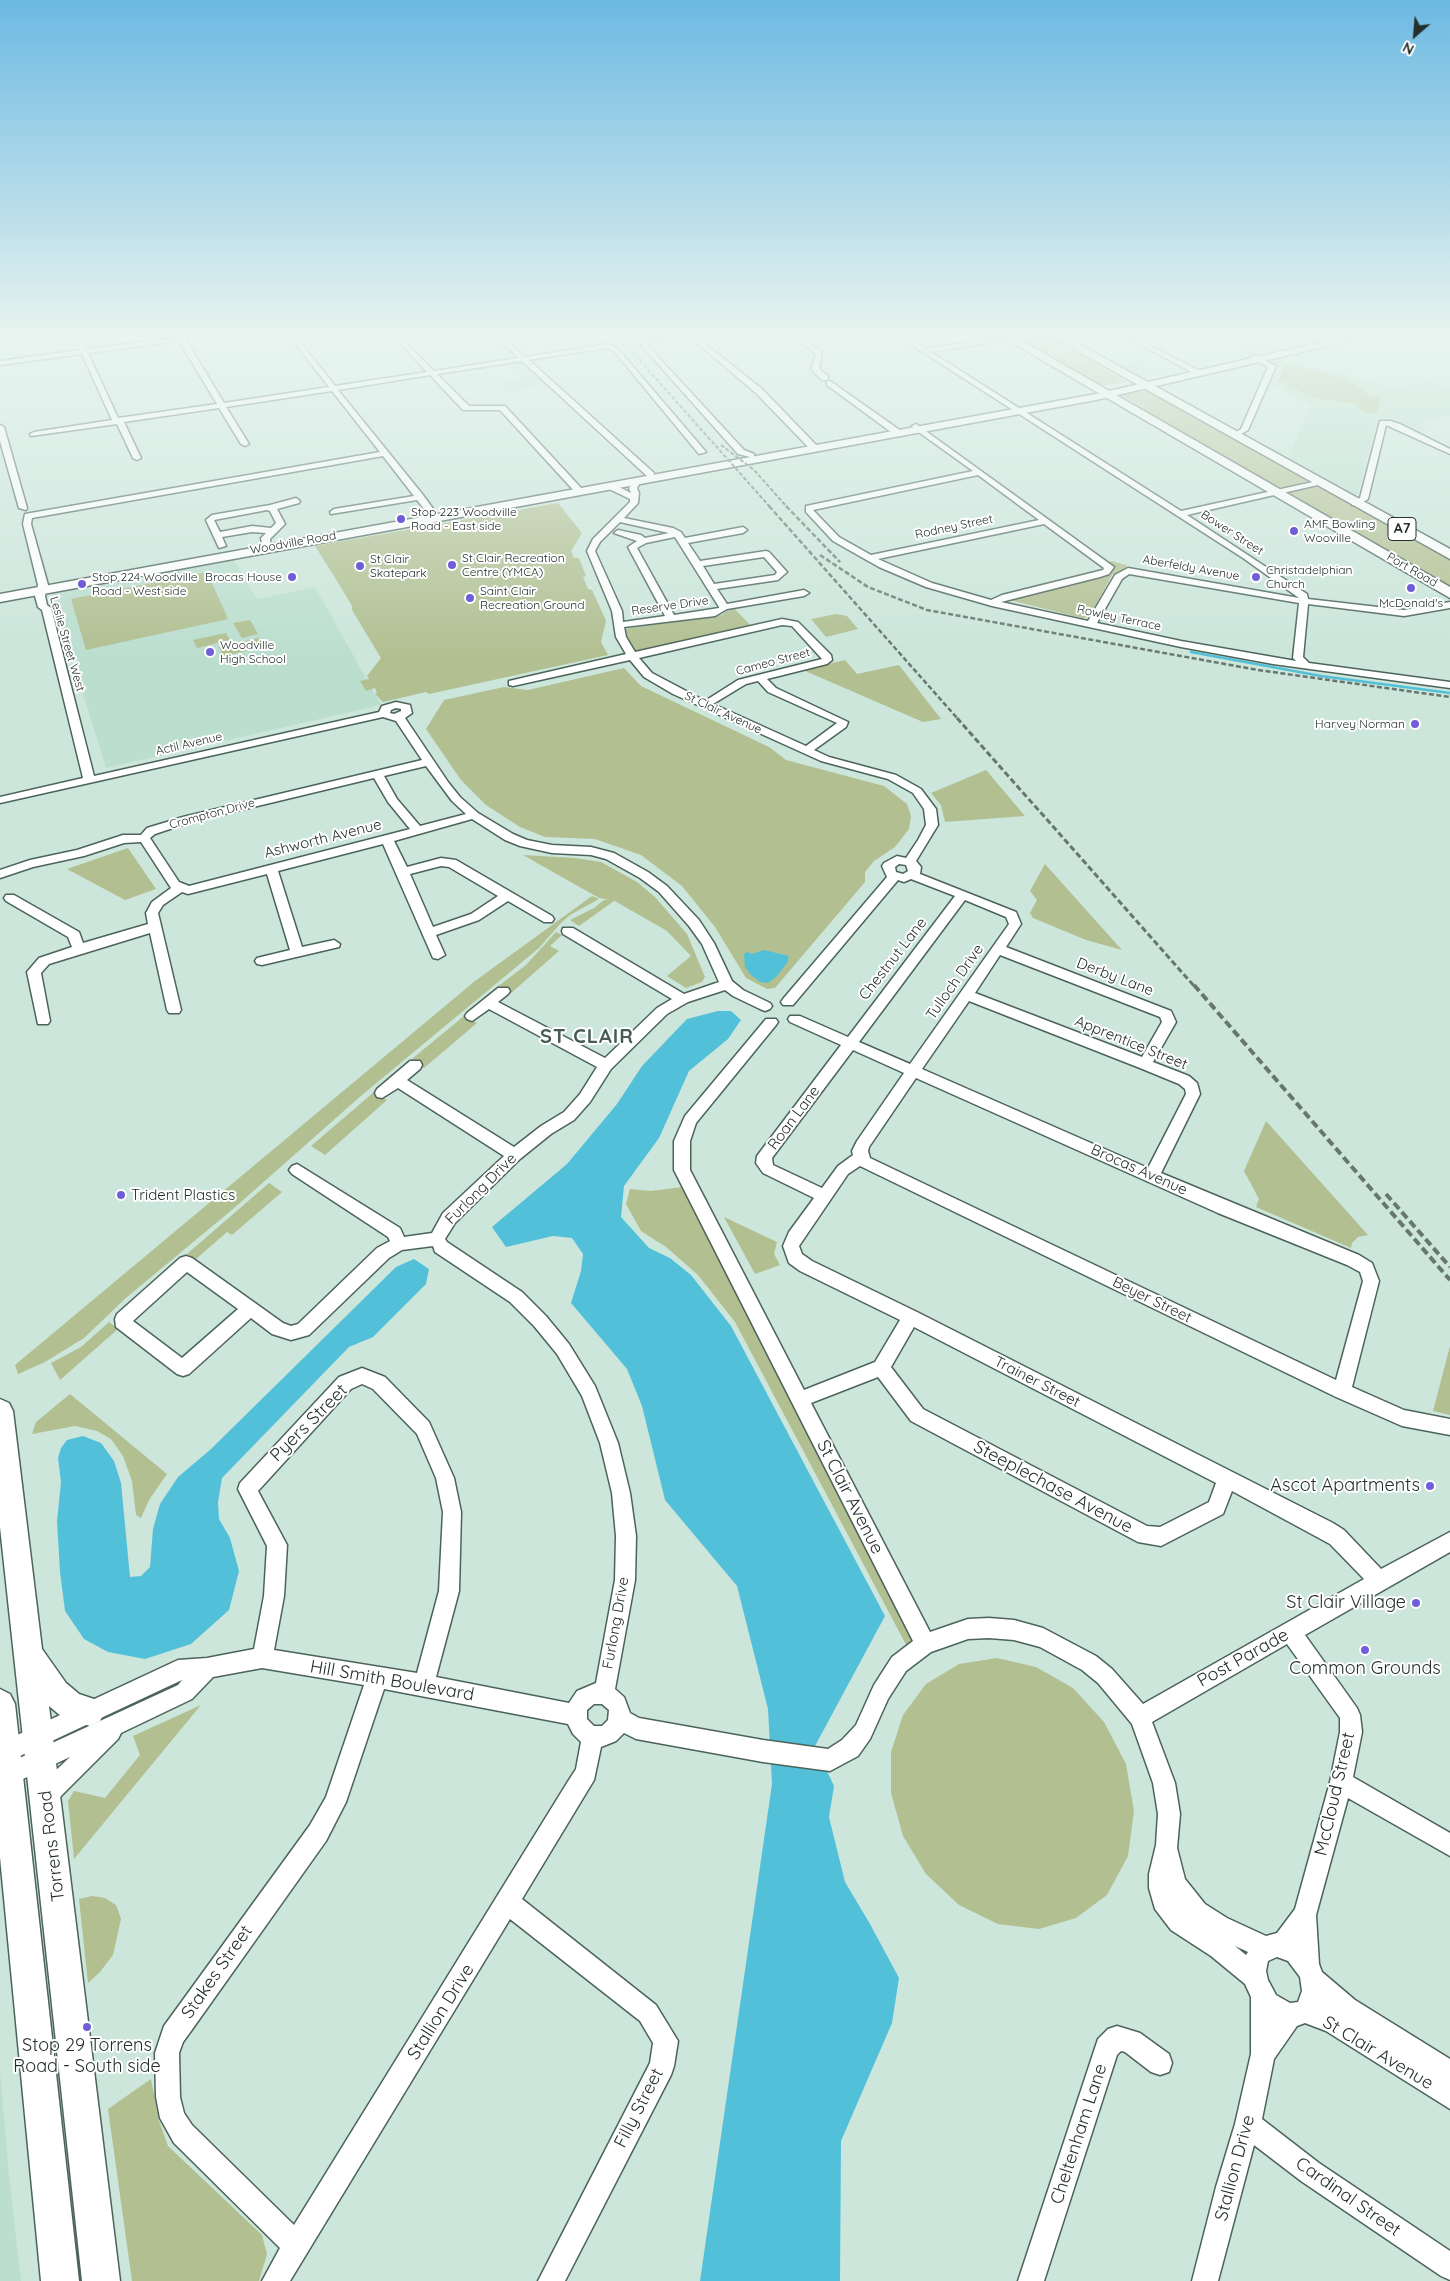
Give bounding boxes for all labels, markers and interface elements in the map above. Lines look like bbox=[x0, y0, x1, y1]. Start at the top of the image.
north arrow bbox=[1390, 10, 1440, 60]
text: N bbox=[1400, 38, 1417, 59]
place label: Stop 223 Woodville Road - East side bbox=[411, 505, 517, 533]
street label: Bower Street bbox=[1198, 507, 1266, 559]
street label: Rodney Street bbox=[914, 512, 994, 542]
marker: Stop 223 Woodville Road - East side bbox=[395, 513, 407, 525]
place label: AMF Bowling Wooville bbox=[1304, 517, 1376, 545]
road number: A7 bbox=[1388, 518, 1416, 540]
marker: AMF Bowling Wooville bbox=[1288, 525, 1300, 537]
street label: Woodville Road bbox=[249, 528, 337, 558]
street label: Port Road bbox=[1384, 550, 1440, 590]
place label: St Clair Recreation Centre (YMCA) bbox=[462, 551, 565, 579]
place label: St Clair Skatepark bbox=[370, 552, 427, 580]
street label: Aberfeldy Avenue bbox=[1141, 552, 1241, 584]
marker: St Clair Recreation Centre (YMCA) bbox=[446, 559, 458, 571]
marker: St Clair Skatepark bbox=[354, 560, 366, 572]
place label: Christadelphian Church bbox=[1266, 563, 1352, 591]
place label: Stop 224 Woodville Road - West side bbox=[92, 570, 198, 598]
place label: Brocas House bbox=[205, 570, 282, 584]
marker: Brocas House bbox=[286, 571, 298, 583]
marker: Christadelphian Church bbox=[1250, 571, 1262, 583]
marker: Stop 224 Woodville Road - West side bbox=[76, 578, 88, 590]
marker: McDonald's bbox=[1405, 582, 1417, 594]
place label: Saint Clair Recreation Ground bbox=[480, 584, 585, 612]
marker: Saint Clair Recreation Ground bbox=[464, 592, 476, 604]
street label: Reserve Drive bbox=[631, 593, 709, 619]
street label: Leslie Street West bbox=[47, 595, 87, 693]
place label: McDonald's bbox=[1379, 596, 1443, 610]
street label: Rowley Terrace bbox=[1076, 602, 1162, 634]
place label: Woodville High School bbox=[220, 638, 286, 666]
street label: Cameo Street bbox=[734, 645, 812, 679]
marker: Woodville High School bbox=[204, 646, 216, 658]
street label: St Clair Avenue bbox=[682, 689, 764, 737]
place label: Harvey Norman bbox=[1315, 717, 1405, 731]
marker: Harvey Norman bbox=[1409, 718, 1421, 730]
street label: Actil Avenue bbox=[154, 729, 224, 759]
street label: Crompton Drive bbox=[168, 796, 256, 832]
street label: Ashworth Avenue bbox=[262, 816, 384, 862]
street label: Chestnut Lane bbox=[855, 914, 931, 1004]
street label: Tulloch Drive bbox=[922, 941, 988, 1023]
street label: Derby Lane bbox=[1074, 954, 1156, 1000]
street label: Apprentice Street bbox=[1072, 1012, 1190, 1074]
district label: ST CLAIR bbox=[539, 1025, 635, 1049]
street label: Roan Lane bbox=[764, 1083, 824, 1153]
street label: Brocas Avenue bbox=[1088, 1141, 1190, 1199]
street label: Furlong Drive bbox=[442, 1150, 520, 1228]
place label: Trident Plastics bbox=[131, 1186, 235, 1204]
marker: Trident Plastics bbox=[115, 1189, 127, 1201]
street label: Beyer Street bbox=[1109, 1273, 1195, 1327]
street label: Trainer Street bbox=[991, 1353, 1083, 1411]
street label: Pyers Street bbox=[266, 1380, 352, 1466]
street label: St Clair Avenue bbox=[812, 1436, 888, 1558]
street label: Steeplechase Avenue bbox=[970, 1436, 1136, 1538]
place label: Ascot Apartments bbox=[1270, 1475, 1420, 1497]
marker: Ascot Apartments bbox=[1424, 1480, 1436, 1492]
street label: Furlong Drive bbox=[599, 1576, 633, 1670]
place label: St Clair Village bbox=[1286, 1592, 1406, 1614]
marker: St Clair Village bbox=[1410, 1597, 1422, 1609]
street label: Post Parade bbox=[1194, 1624, 1292, 1692]
marker: Common Grounds bbox=[1359, 1644, 1371, 1656]
street label: Hill Smith Boulevard bbox=[308, 1656, 476, 1706]
place label: Common Grounds bbox=[1289, 1658, 1441, 1680]
street label: McCloud Street bbox=[1310, 1730, 1360, 1858]
street label: Torrens Road bbox=[34, 1789, 70, 1903]
street label: Stakes Street bbox=[177, 1921, 257, 2023]
street label: Stallion Drive bbox=[403, 1960, 479, 2064]
street label: St Clair Avenue bbox=[1319, 2012, 1437, 2094]
marker: Stop 29 Torrens Road - South side bbox=[81, 2021, 93, 2033]
place label: Stop 29 Torrens Road - South side bbox=[13, 2035, 161, 2078]
street label: Cheltenham Lane bbox=[1046, 2061, 1112, 2207]
street label: Filly Street bbox=[610, 2065, 668, 2151]
street label: Stallion Drive bbox=[1210, 2113, 1260, 2223]
street label: Cardinal Street bbox=[1291, 2153, 1405, 2241]

